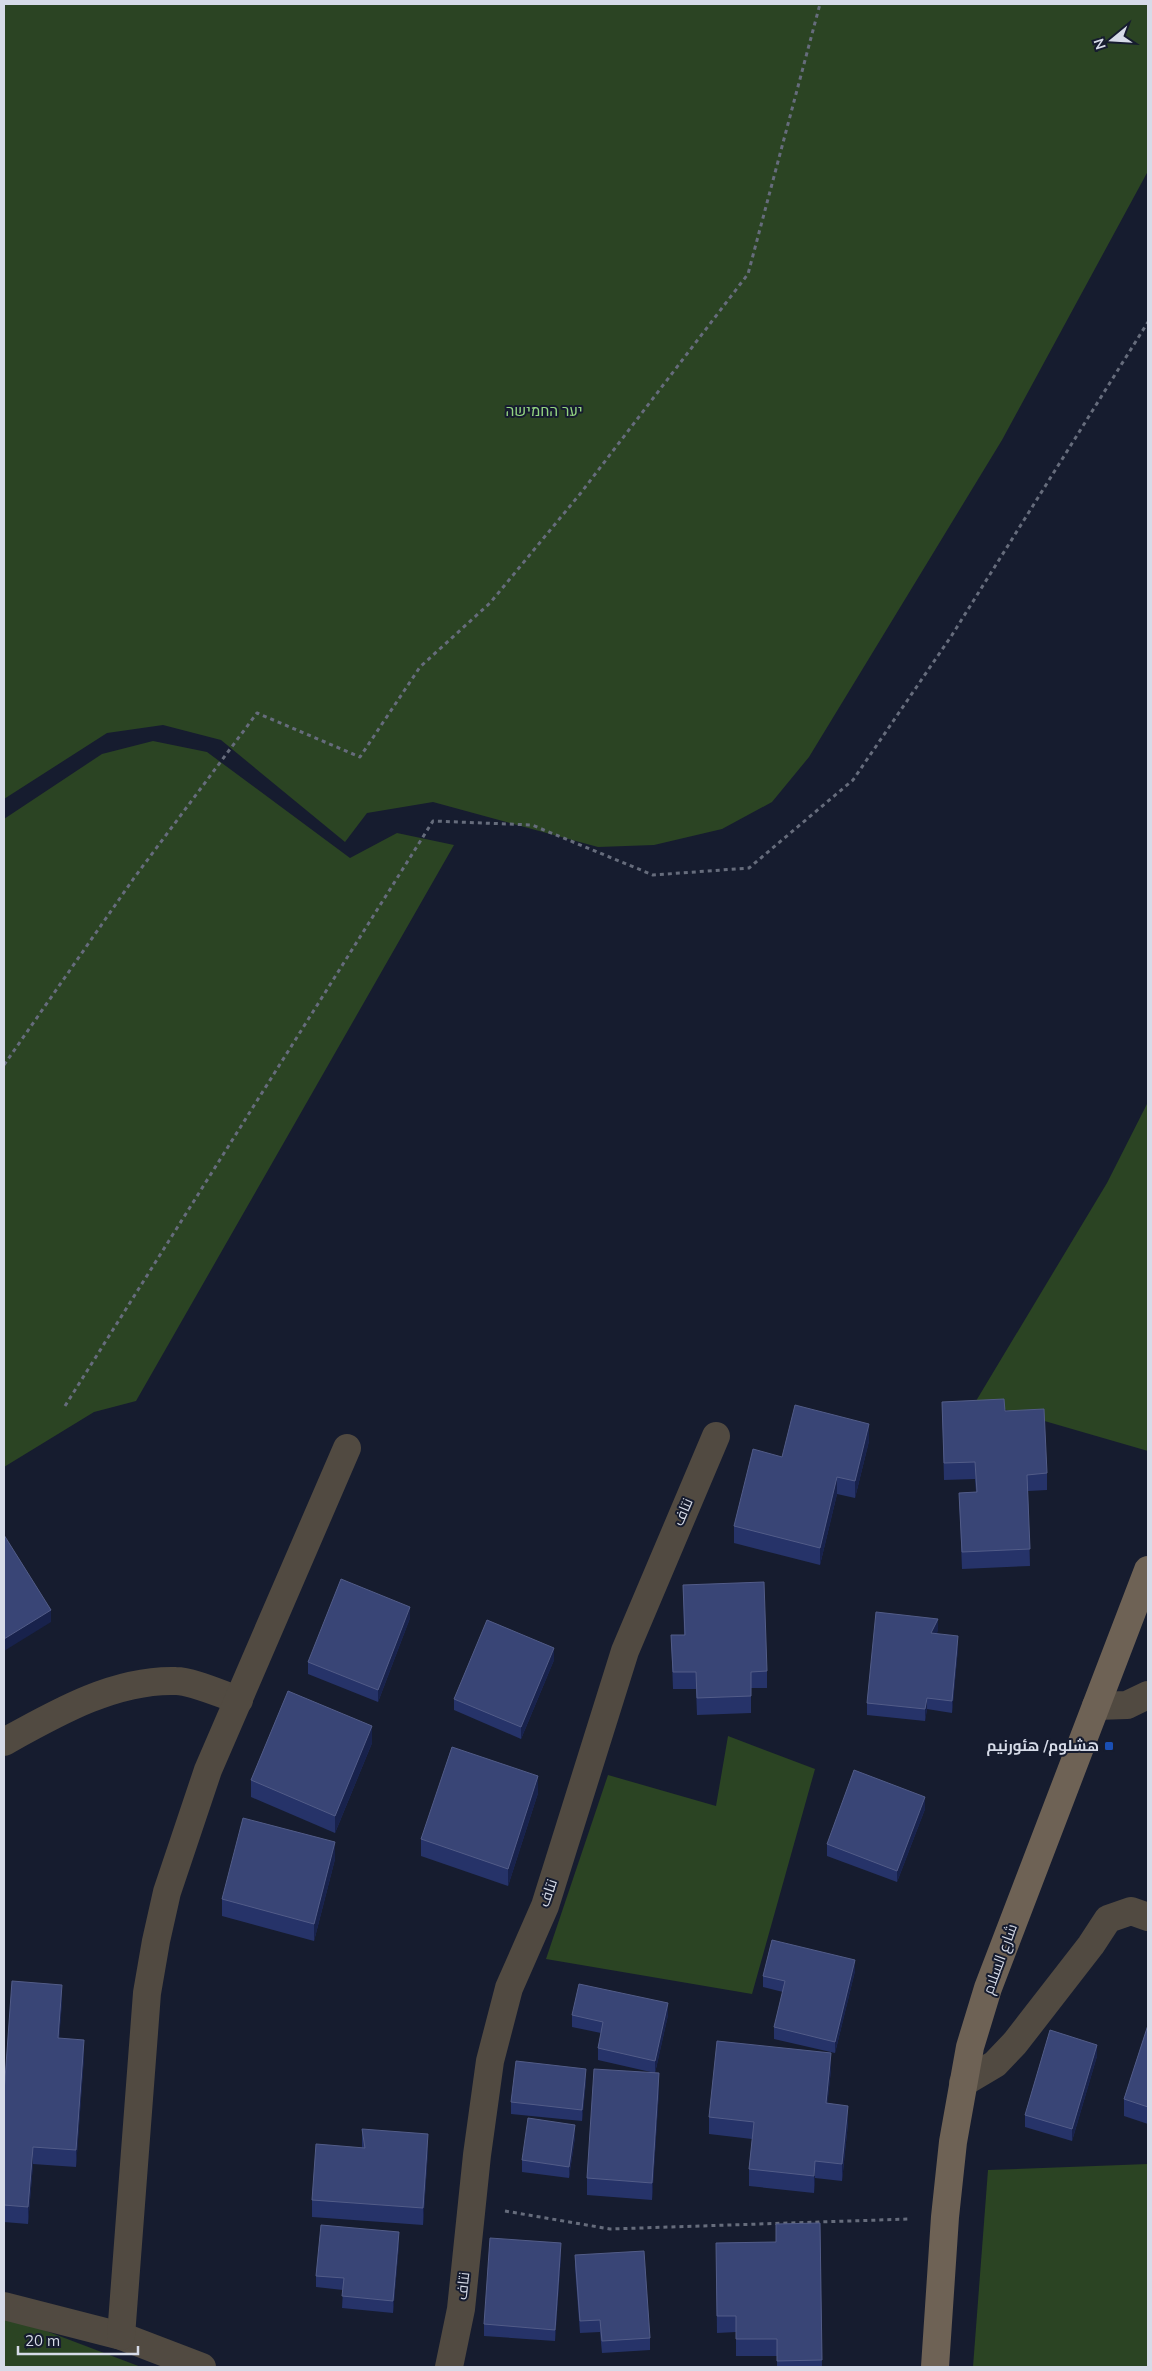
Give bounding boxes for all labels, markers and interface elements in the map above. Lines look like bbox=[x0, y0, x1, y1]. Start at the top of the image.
north arrow bbox=[1087, 15, 1137, 65]
text: N bbox=[1089, 36, 1110, 52]
park label: יער החמישה bbox=[505, 401, 583, 420]
street label: نتاف bbox=[668, 1495, 697, 1529]
place label: هشلوم/ هئورنيم bbox=[987, 1736, 1099, 1756]
marker: هشلوم/ هئورنيم bbox=[1103, 1740, 1115, 1752]
street label: نتاف bbox=[534, 1876, 561, 1909]
street label: شارع السلام bbox=[978, 1921, 1023, 1997]
street label: نتاف bbox=[452, 2271, 473, 2301]
scale bar bbox=[18, 2324, 138, 2356]
text: 20 m bbox=[25, 2331, 60, 2350]

